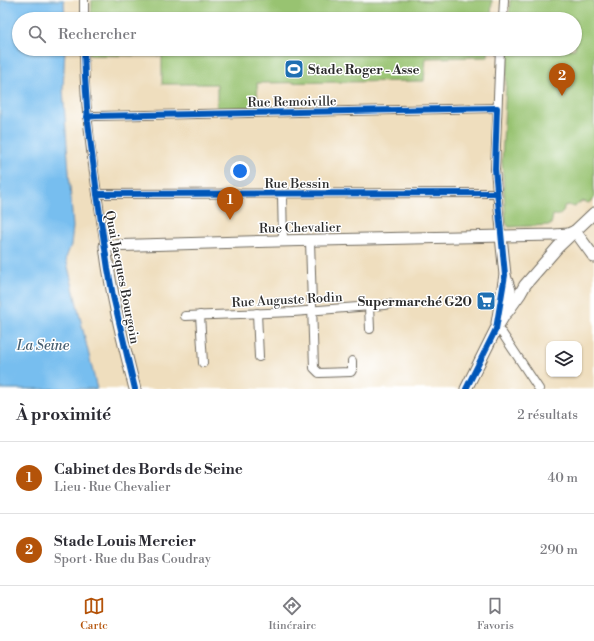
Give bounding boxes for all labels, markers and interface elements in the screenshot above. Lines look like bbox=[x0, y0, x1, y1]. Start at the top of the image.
search box bbox=[12, 12, 582, 56]
icon: search bbox=[26, 23, 48, 45]
text: Rechercher bbox=[58, 25, 137, 44]
sports icon: Stade Roger - Asse bbox=[283, 58, 305, 80]
place label: Stade Roger - Asse bbox=[308, 62, 420, 78]
pin: 2 bbox=[549, 63, 575, 96]
street label: Rue Remoiville bbox=[247, 93, 337, 111]
your location bbox=[230, 161, 250, 181]
street label: Rue Bessin bbox=[265, 176, 330, 192]
pin: 1 bbox=[217, 187, 243, 220]
street label: Quai Jacques Bourgoin bbox=[101, 209, 143, 346]
street label: Rue Chevalier bbox=[259, 219, 342, 237]
street label: Rue Auguste Rodin bbox=[231, 289, 343, 311]
supermarket icon: Supermarché G20 bbox=[475, 290, 497, 312]
place label: Supermarché G20 bbox=[358, 294, 472, 310]
water label: La Seine bbox=[16, 337, 70, 355]
map controls bbox=[546, 341, 582, 377]
button: layers bbox=[546, 341, 582, 377]
text: À proximité bbox=[16, 404, 111, 426]
text: 2 résultats bbox=[517, 407, 578, 423]
text: Cabinet des Bords de Seine bbox=[54, 460, 243, 479]
text: 1 bbox=[26, 470, 32, 486]
text: 40 m bbox=[548, 470, 578, 486]
text: Lieu · Rue Chevalier bbox=[54, 479, 171, 495]
text: Stade Louis Mercier bbox=[54, 532, 196, 551]
text: 2 bbox=[25, 542, 33, 558]
text: 290 m bbox=[540, 542, 578, 558]
text: Sport · Rue du Bas Coudray bbox=[54, 551, 211, 567]
tab: Carte bbox=[80, 595, 108, 633]
tab: Itinéraire bbox=[268, 595, 316, 633]
tab: Favoris bbox=[477, 595, 514, 633]

